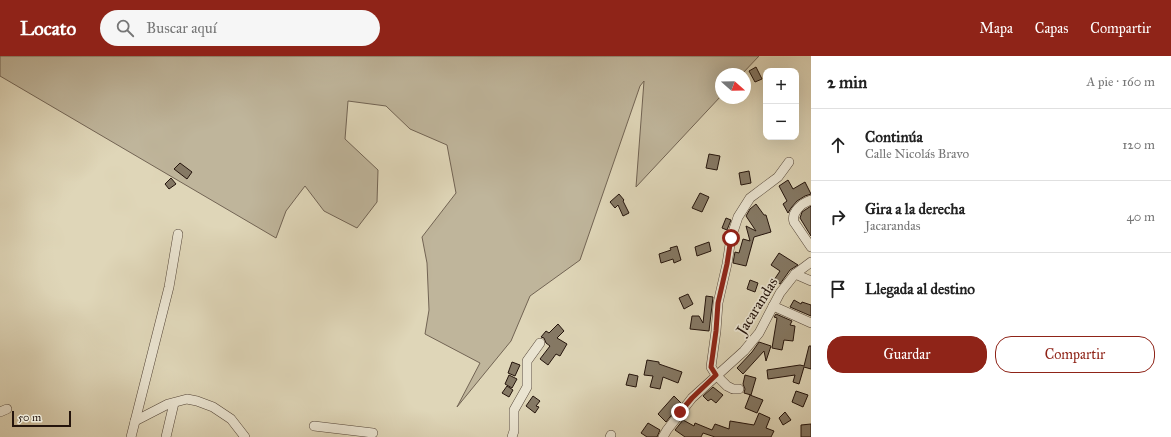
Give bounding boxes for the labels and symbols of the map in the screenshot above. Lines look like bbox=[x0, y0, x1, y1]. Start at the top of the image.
north arrow bbox=[715, 68, 751, 104]
route start bbox=[722, 229, 740, 247]
street label: Jacarandas bbox=[731, 274, 782, 340]
route end bbox=[671, 403, 689, 421]
scale bar bbox=[12, 409, 71, 428]

